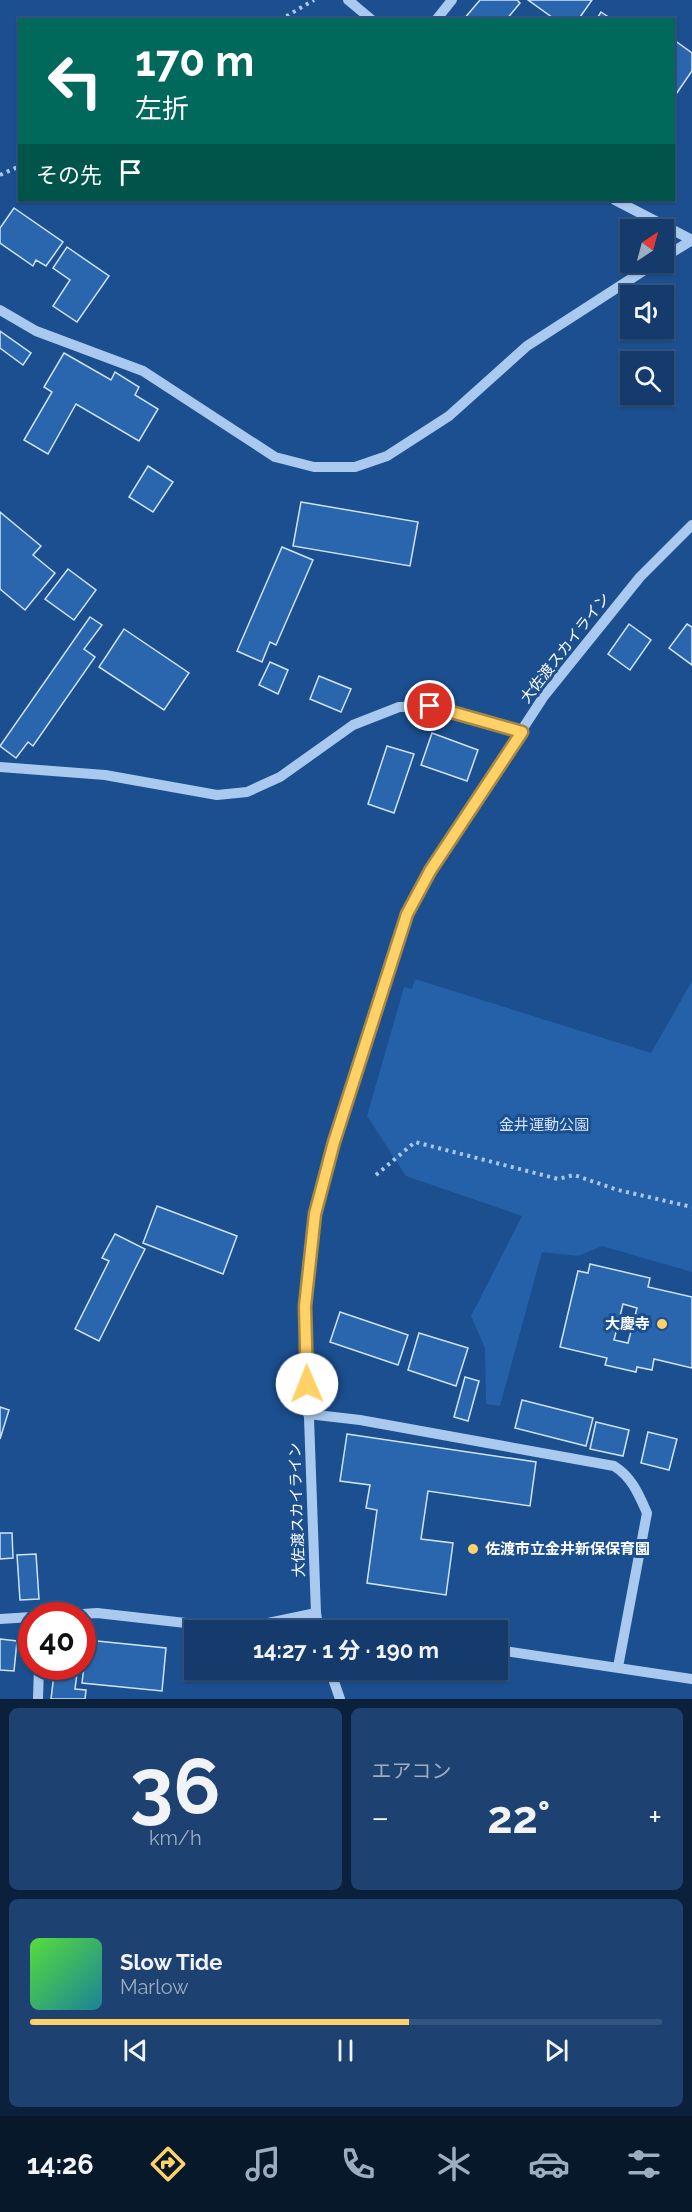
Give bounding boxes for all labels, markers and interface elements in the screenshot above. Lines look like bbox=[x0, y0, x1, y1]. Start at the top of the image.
text: 170 m bbox=[135, 37, 254, 86]
icon: left bbox=[36, 42, 114, 120]
text: 左折 bbox=[135, 93, 189, 124]
icon: arrive bbox=[114, 156, 147, 189]
text: その先 bbox=[36, 162, 102, 188]
north arrow bbox=[620, 219, 674, 273]
map controls bbox=[620, 219, 674, 405]
button: sound bbox=[620, 285, 674, 339]
button: search bbox=[620, 351, 674, 405]
street label: 大佐渡スカイライン bbox=[516, 589, 614, 707]
pin bbox=[404, 680, 455, 731]
icon: arrive bbox=[413, 689, 446, 722]
park label: 金井運動公園 bbox=[499, 1116, 589, 1134]
place label: 大慶寺 bbox=[605, 1315, 650, 1333]
marker: 大慶寺 bbox=[655, 1317, 669, 1331]
position arrow bbox=[275, 1352, 339, 1416]
street label: 大佐渡スカイライン bbox=[286, 1442, 308, 1578]
place label: 佐渡市立金井新保保育園 bbox=[485, 1540, 650, 1558]
marker: 佐渡市立金井新保保育園 bbox=[466, 1542, 480, 1556]
speed limit sign: 40 bbox=[18, 1602, 96, 1680]
text: 14:27 · 1 分 · 190 m bbox=[253, 1637, 439, 1663]
text: 36 bbox=[130, 1741, 221, 1832]
text: エアコン bbox=[372, 1759, 452, 1783]
text: 22° bbox=[487, 1791, 550, 1844]
text: − bbox=[372, 1798, 389, 1837]
text: + bbox=[648, 1798, 662, 1837]
text: km/h bbox=[149, 1826, 202, 1850]
text: Slow Tide bbox=[120, 1949, 222, 1975]
text: Marlow bbox=[120, 1975, 189, 1999]
icon: previous bbox=[119, 2034, 152, 2067]
icon: pause bbox=[329, 2034, 362, 2067]
icon: next bbox=[540, 2034, 573, 2067]
icon: directions bbox=[147, 2143, 189, 2185]
icon: music bbox=[242, 2143, 284, 2185]
icon: phone bbox=[337, 2143, 379, 2185]
icon: climate bbox=[433, 2143, 475, 2185]
icon: car bbox=[528, 2143, 570, 2185]
icon: filters bbox=[623, 2143, 665, 2185]
text: 14:26 bbox=[27, 2149, 94, 2180]

